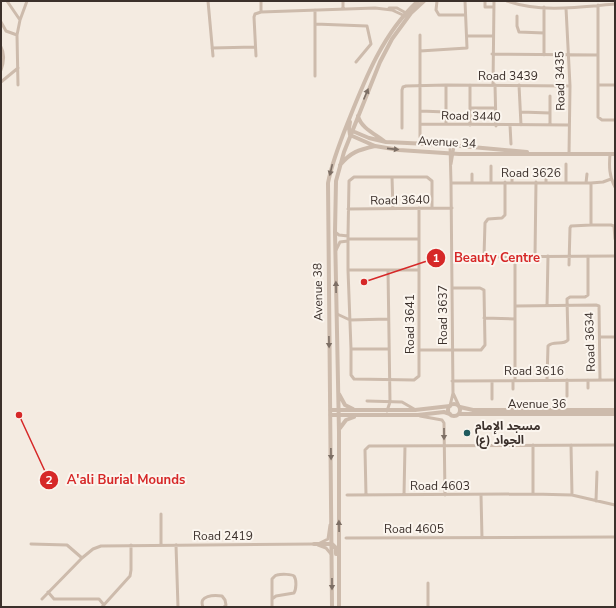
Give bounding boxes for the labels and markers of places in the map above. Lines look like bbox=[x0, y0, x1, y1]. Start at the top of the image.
callout: Beauty Centre bbox=[426, 245, 548, 270]
place label: مسجد الإمام الجواد (ع) bbox=[475, 418, 540, 449]
marker: مسجد الإمام الجواد (ع) bbox=[462, 428, 472, 438]
callout: A'ali Burial Mounds bbox=[39, 467, 193, 492]

